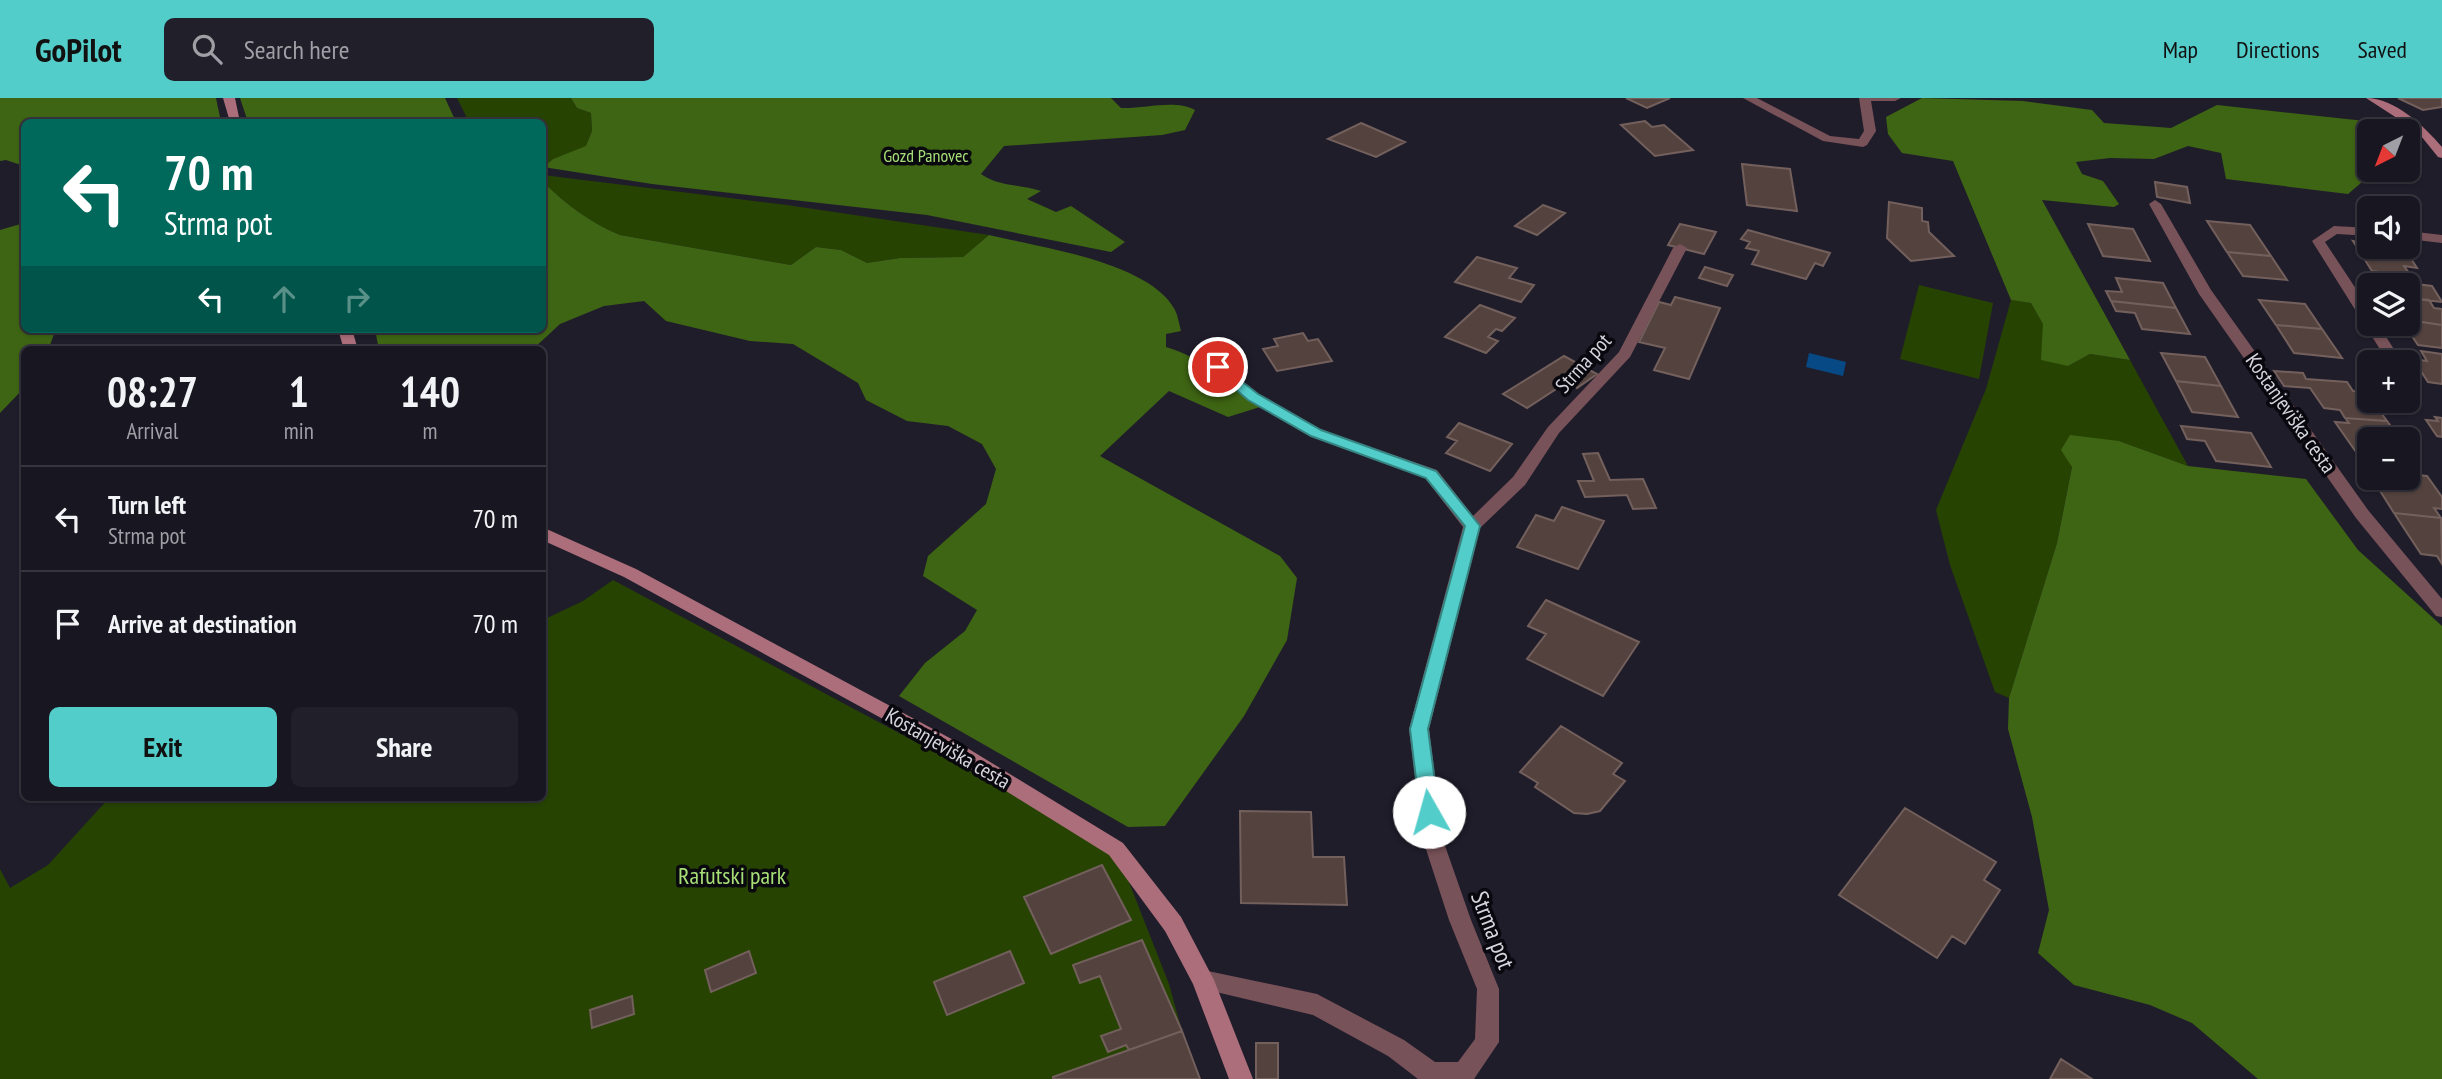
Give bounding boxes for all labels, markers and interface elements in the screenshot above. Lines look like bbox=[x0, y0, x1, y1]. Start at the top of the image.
search box bbox=[164, 18, 654, 81]
text: GoPilot bbox=[35, 28, 122, 71]
icon: search bbox=[188, 30, 226, 68]
text: Search here bbox=[244, 33, 349, 66]
text: Map bbox=[2163, 34, 2198, 65]
text: Directions bbox=[2236, 34, 2320, 65]
text: Saved bbox=[2358, 34, 2407, 65]
north arrow bbox=[2357, 119, 2420, 182]
map controls bbox=[2357, 119, 2420, 490]
text: 70 m bbox=[164, 140, 253, 204]
park label: Gozd Panovec bbox=[883, 144, 969, 167]
icon: left bbox=[49, 147, 140, 238]
button: sound bbox=[2357, 196, 2420, 259]
text: Strma pot bbox=[164, 202, 272, 244]
button: layers bbox=[2357, 273, 2420, 336]
icon: left bbox=[192, 280, 230, 318]
icon: ahead bbox=[265, 280, 303, 318]
icon: right bbox=[338, 280, 376, 318]
street label: Strma pot bbox=[1549, 327, 1617, 398]
pin bbox=[1188, 337, 1248, 397]
icon: arrive bbox=[1199, 348, 1237, 386]
street label: Kostanjeviška cesta bbox=[2240, 348, 2342, 478]
button: + bbox=[2357, 350, 2420, 413]
text: 08:27 bbox=[107, 364, 198, 419]
text: 1 bbox=[289, 364, 309, 419]
text: 140 bbox=[400, 364, 460, 419]
text: Arrival bbox=[126, 416, 178, 445]
text: min bbox=[284, 416, 314, 445]
text: m bbox=[422, 416, 437, 445]
button: − bbox=[2357, 427, 2420, 490]
text: Turn left bbox=[108, 488, 186, 521]
icon: left bbox=[49, 500, 87, 538]
text: 70 m bbox=[472, 502, 518, 535]
text: Strma pot bbox=[108, 521, 186, 550]
icon: arrive bbox=[49, 605, 87, 643]
text: Arrive at destination bbox=[108, 607, 297, 640]
text: 70 m bbox=[472, 607, 518, 640]
street label: Kostanjeviška cesta bbox=[881, 701, 1015, 795]
button: Exit bbox=[49, 707, 277, 787]
button: Share bbox=[291, 707, 518, 787]
position arrow bbox=[1392, 775, 1466, 849]
park label: Rafutski park bbox=[678, 860, 787, 891]
street label: Strma pot bbox=[1464, 887, 1522, 974]

